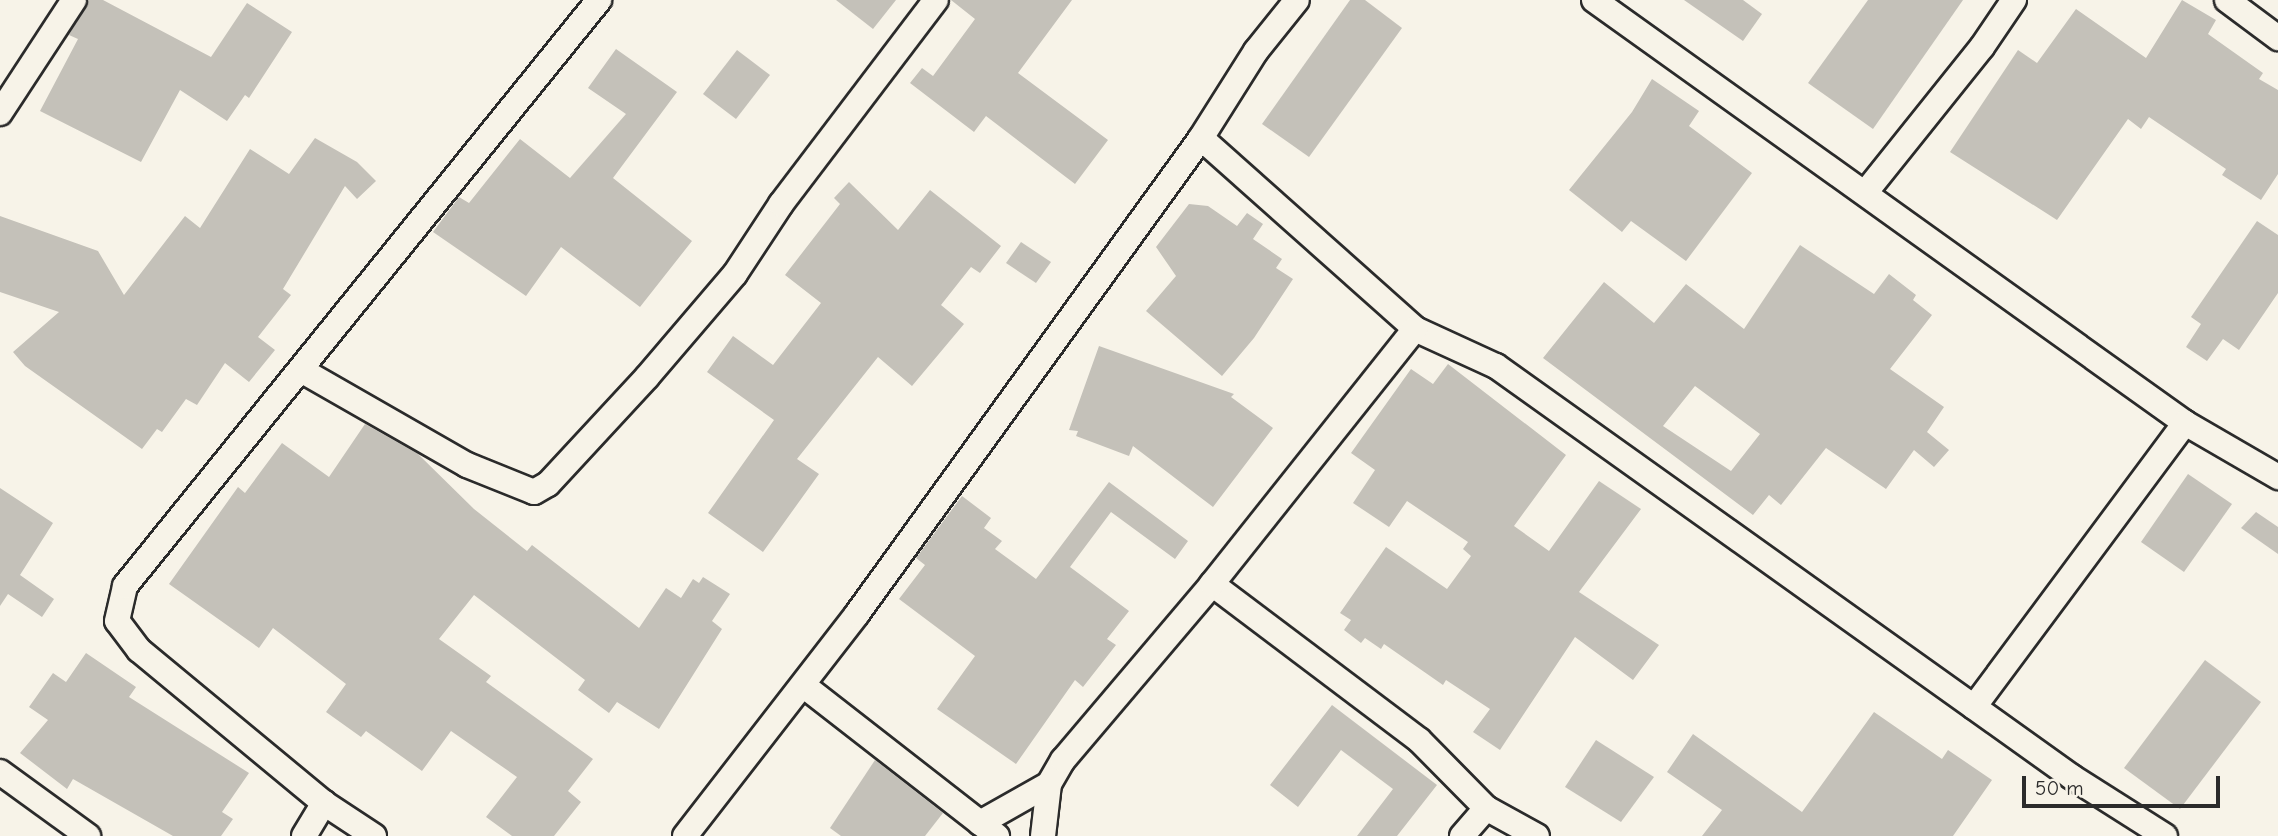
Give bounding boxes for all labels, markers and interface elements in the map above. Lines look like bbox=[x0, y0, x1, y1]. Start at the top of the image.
scale bar bbox=[2026, 762, 2224, 806]
text: 50 m bbox=[2035, 776, 2084, 800]

